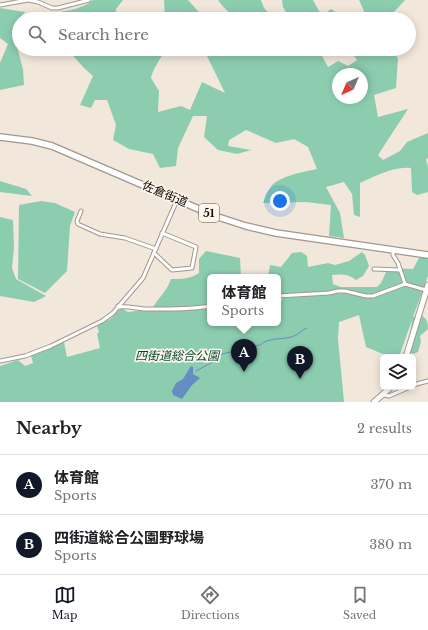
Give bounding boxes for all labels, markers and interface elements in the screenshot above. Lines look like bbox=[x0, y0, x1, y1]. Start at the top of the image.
search box bbox=[12, 12, 416, 56]
icon: search bbox=[26, 23, 48, 45]
text: Search here bbox=[58, 25, 149, 44]
north arrow bbox=[332, 68, 368, 104]
street label: 佐倉街道 bbox=[140, 177, 190, 210]
your location bbox=[270, 191, 290, 211]
road number: 51 bbox=[199, 204, 219, 222]
popup bbox=[207, 274, 281, 326]
text: 体育館 bbox=[221, 283, 267, 302]
text: Sports bbox=[221, 302, 264, 319]
pin: A bbox=[231, 339, 257, 372]
pin: B bbox=[287, 346, 313, 379]
park label: 四街道総合公園 bbox=[135, 348, 221, 363]
map controls bbox=[380, 354, 416, 390]
button: layers bbox=[380, 354, 416, 390]
text: Nearby bbox=[16, 418, 82, 439]
text: 2 results bbox=[357, 420, 412, 437]
text: 体育館 bbox=[54, 468, 99, 487]
text: A bbox=[24, 476, 34, 493]
text: 370 m bbox=[371, 476, 412, 493]
text: Sports bbox=[54, 487, 97, 504]
text: 四街道総合公園野球場 bbox=[54, 528, 204, 547]
text: B bbox=[24, 536, 34, 553]
text: 380 m bbox=[369, 536, 412, 553]
text: Sports bbox=[54, 547, 97, 564]
tab: Map bbox=[52, 584, 77, 622]
tab: Directions bbox=[181, 584, 239, 622]
tab: Saved bbox=[343, 584, 376, 622]

